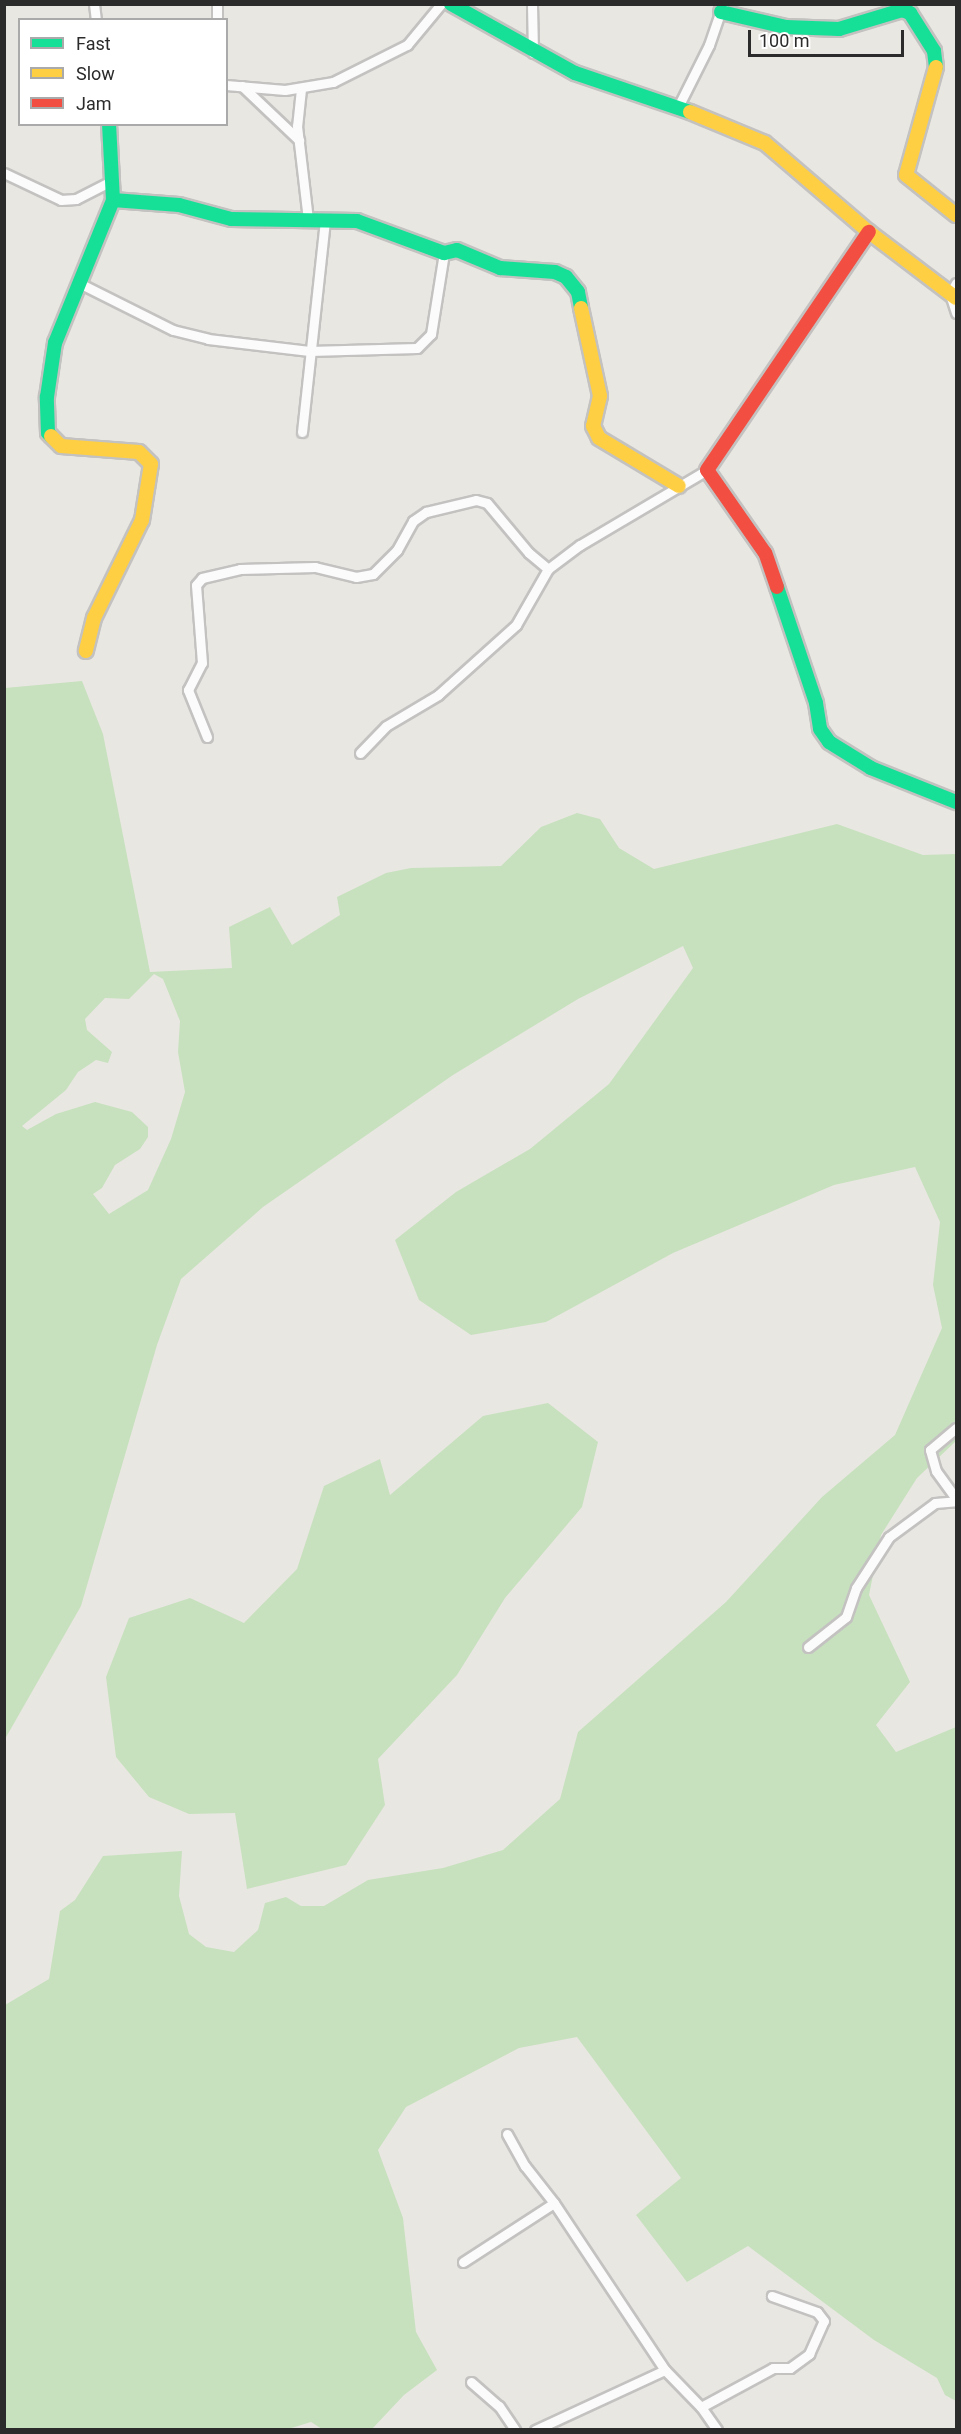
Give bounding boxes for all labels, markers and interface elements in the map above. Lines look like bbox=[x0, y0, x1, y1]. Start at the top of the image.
legend bbox=[18, 18, 228, 126]
scale bar bbox=[751, 18, 907, 56]
text: 100 m bbox=[759, 30, 810, 51]
text: Fast bbox=[76, 33, 111, 54]
text: Slow bbox=[76, 63, 115, 84]
text: Jam bbox=[76, 93, 112, 114]

